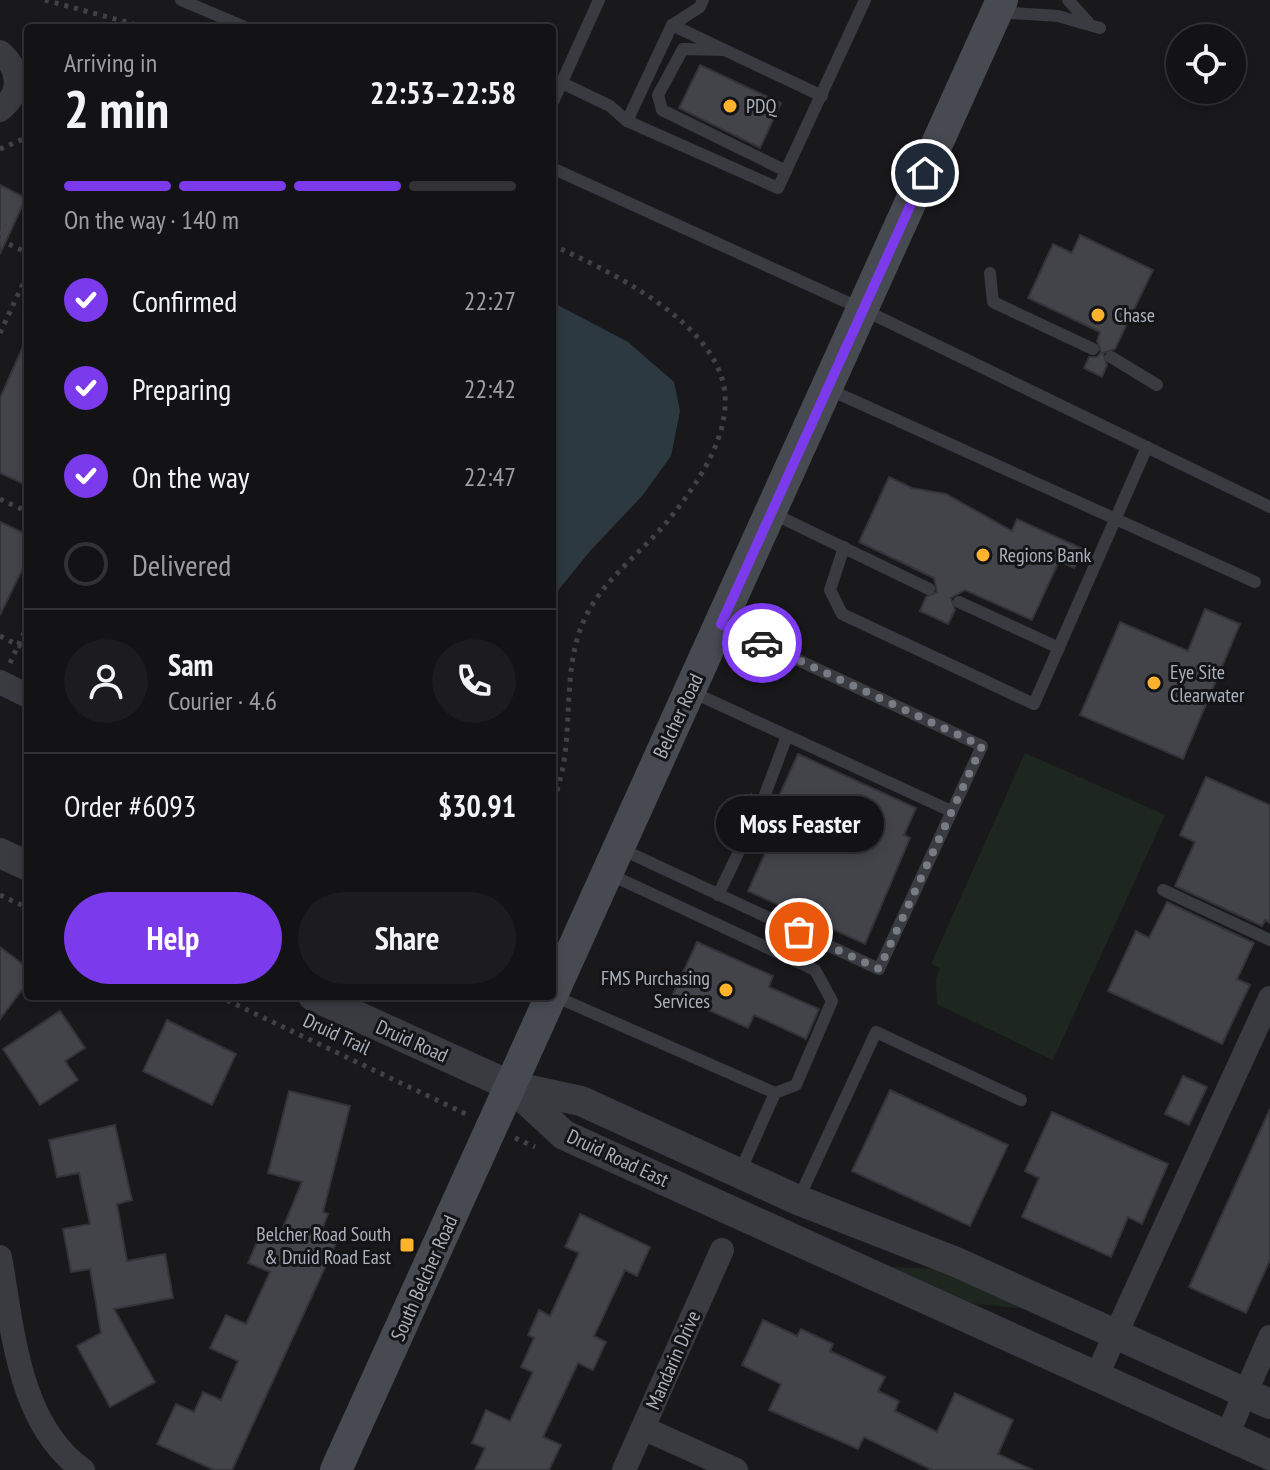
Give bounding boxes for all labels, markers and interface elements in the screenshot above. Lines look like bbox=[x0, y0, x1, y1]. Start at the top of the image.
map controls bbox=[1166, 24, 1246, 104]
button: locate bbox=[1166, 24, 1246, 104]
text: Arriving in bbox=[64, 46, 157, 79]
text: 22:53–22:58 bbox=[370, 73, 516, 112]
text: 2 min bbox=[64, 75, 169, 142]
place label: PDQ bbox=[746, 93, 778, 119]
marker: PDQ bbox=[721, 97, 739, 115]
pin bbox=[891, 139, 959, 207]
icon: home bbox=[903, 151, 947, 195]
text: On the way · 140 m bbox=[64, 203, 239, 236]
icon: check bbox=[64, 278, 108, 322]
text: Confirmed bbox=[132, 281, 237, 320]
text: 22:27 bbox=[464, 284, 516, 317]
place label: Chase bbox=[1114, 302, 1155, 328]
marker: Chase bbox=[1089, 306, 1107, 324]
icon: check bbox=[64, 366, 108, 410]
text: Preparing bbox=[132, 369, 231, 408]
text: 22:42 bbox=[464, 372, 516, 405]
icon: check bbox=[64, 454, 108, 498]
text: On the way bbox=[132, 457, 249, 496]
text: 22:47 bbox=[464, 460, 516, 493]
place label: Regions Bank bbox=[999, 542, 1092, 568]
text: Delivered bbox=[132, 545, 231, 584]
marker: Regions Bank bbox=[974, 546, 992, 564]
courier bbox=[722, 603, 802, 683]
icon: car bbox=[740, 621, 784, 665]
button: person bbox=[64, 639, 148, 723]
button: phone bbox=[432, 639, 516, 723]
text: Sam bbox=[168, 645, 213, 684]
place label: Eye Site Clearwater bbox=[1170, 659, 1245, 708]
street label: Belcher Road bbox=[647, 670, 709, 762]
marker: Eye Site Clearwater bbox=[1145, 674, 1163, 692]
text: Courier · 4.6 bbox=[168, 684, 277, 717]
text: Order #6093 bbox=[64, 786, 196, 825]
text: $30.91 bbox=[438, 786, 516, 825]
callout: Moss Feaster bbox=[715, 796, 883, 852]
text: Moss Feaster bbox=[740, 807, 860, 840]
button: Help bbox=[64, 892, 282, 984]
button: Share bbox=[298, 892, 516, 984]
pin bbox=[765, 898, 833, 966]
icon: bag bbox=[777, 910, 821, 954]
place label: FMS Purchasing Services bbox=[601, 965, 710, 1014]
marker: FMS Purchasing Services bbox=[717, 981, 735, 999]
street label: Druid Trail bbox=[299, 1007, 375, 1061]
street label: Druid Road bbox=[372, 1014, 452, 1068]
street label: Druid Road East bbox=[563, 1123, 673, 1193]
street label: South Belcher Road bbox=[385, 1211, 463, 1345]
place label: Belcher Road South & Druid Road East bbox=[256, 1221, 391, 1270]
marker: Belcher Road South & Druid Road East bbox=[398, 1236, 416, 1254]
street label: Mandarin Drive bbox=[640, 1307, 706, 1413]

